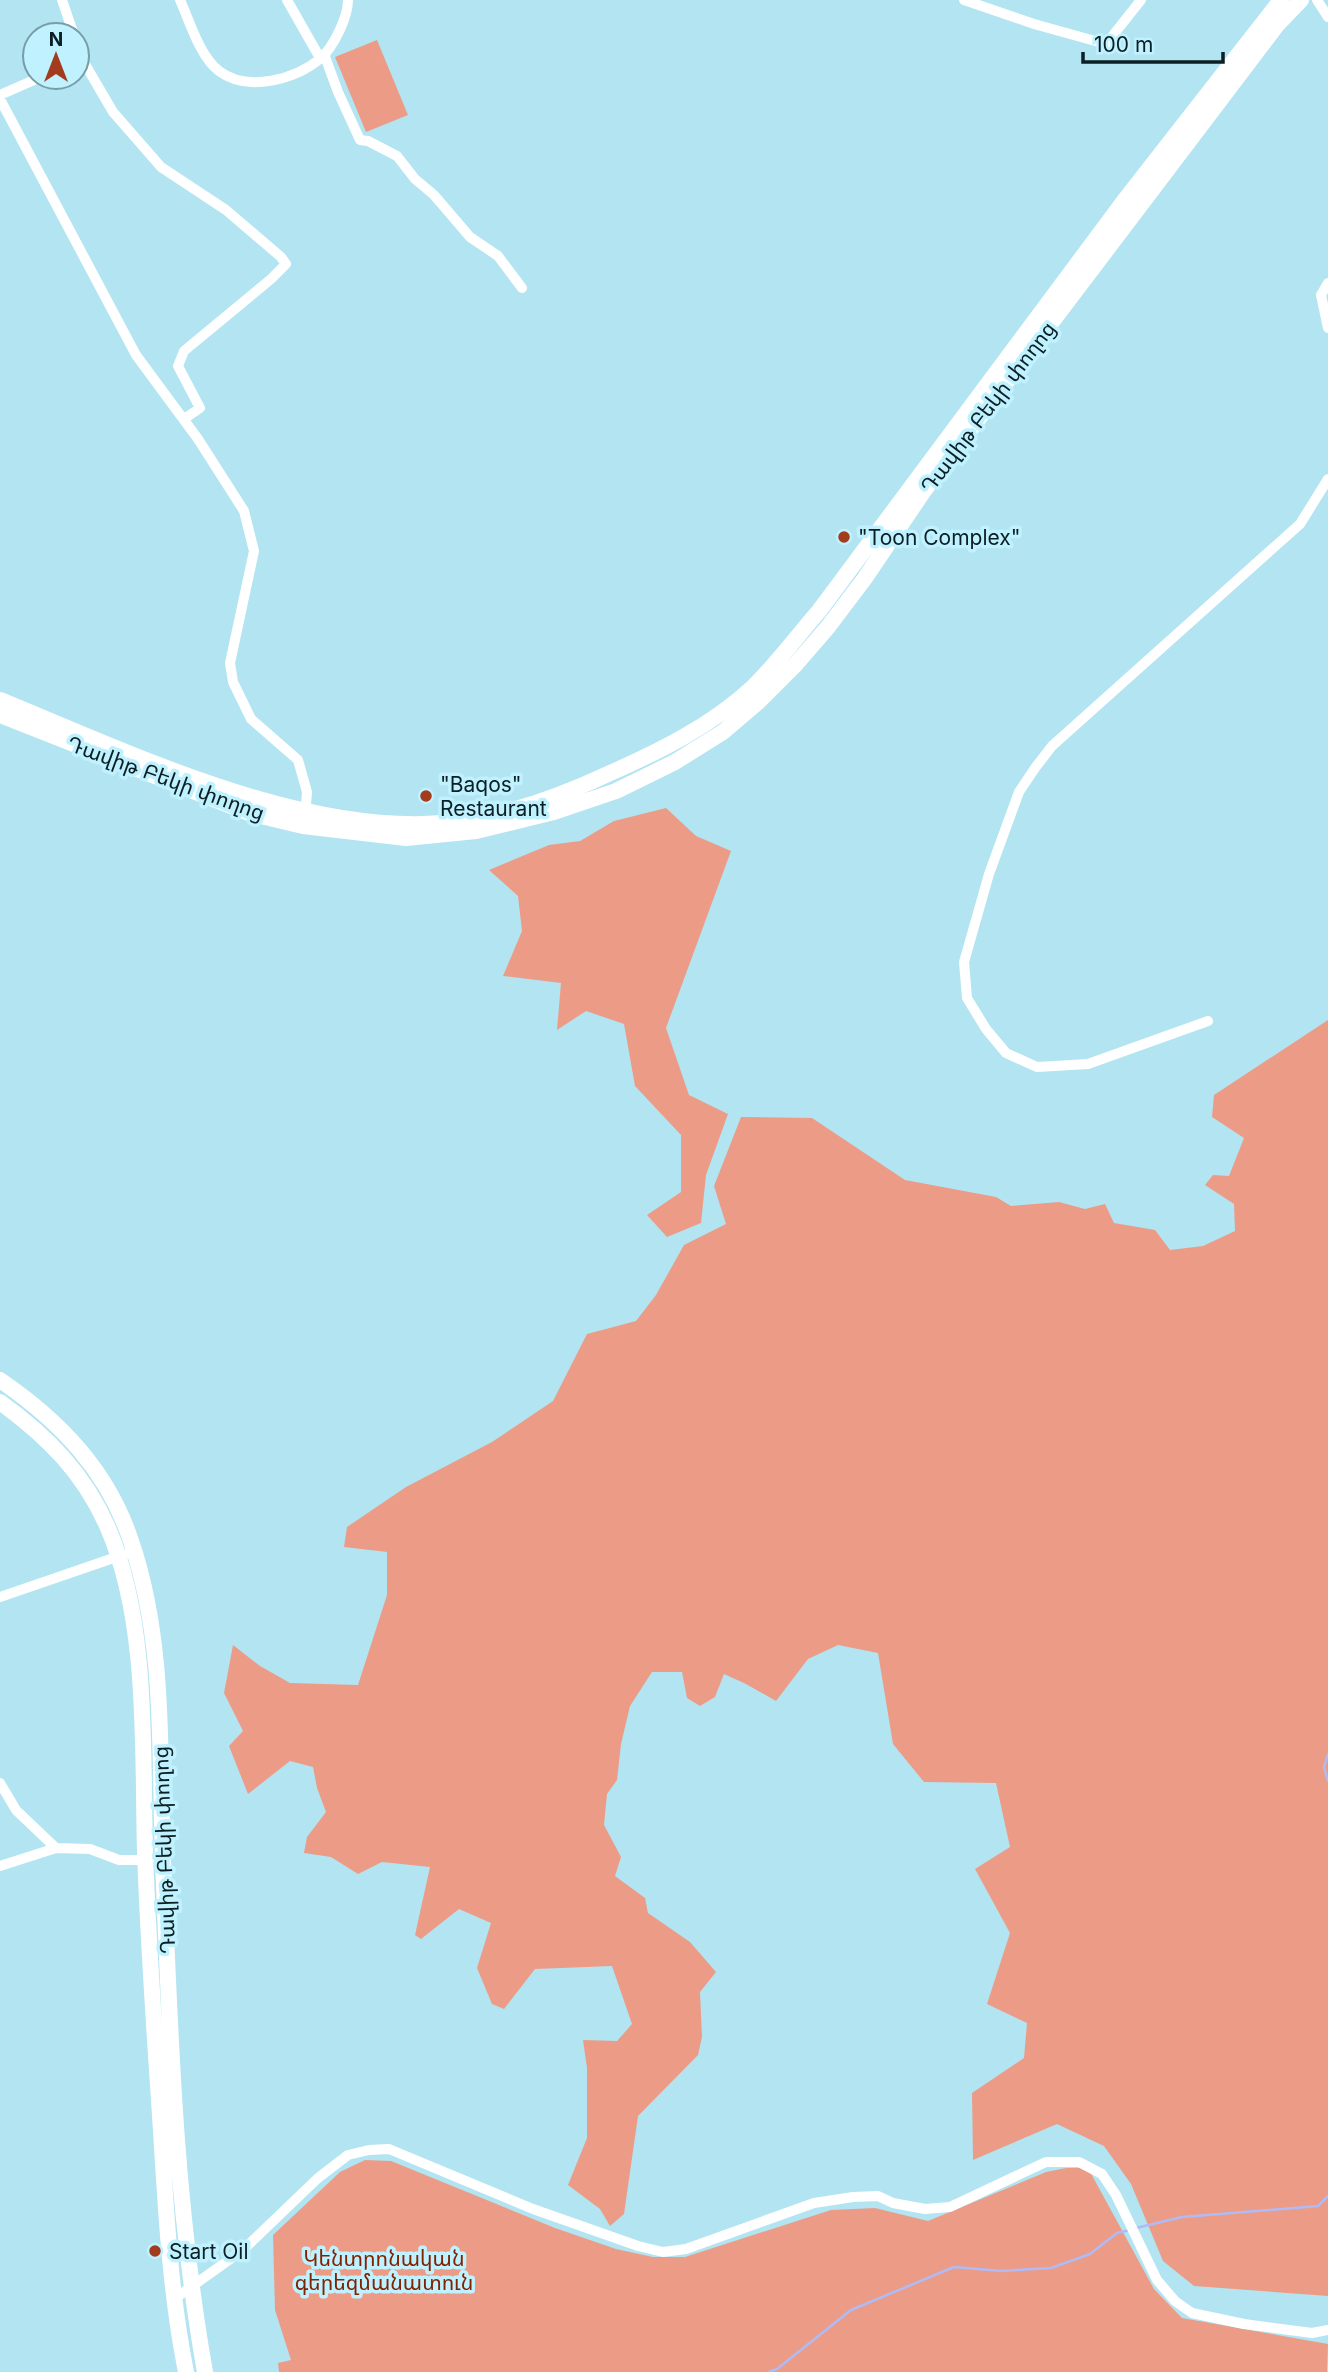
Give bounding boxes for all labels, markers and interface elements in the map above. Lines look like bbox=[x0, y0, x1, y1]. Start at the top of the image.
north arrow bbox=[21, 21, 91, 91]
scale bar bbox=[1083, 21, 1223, 65]
text: N bbox=[49, 28, 63, 51]
text: 100 m bbox=[1094, 32, 1153, 57]
street label: Դավիթ Բեկի փողոց bbox=[915, 316, 1061, 498]
place label: "Toon Complex" bbox=[858, 525, 1020, 550]
marker: "Toon Complex" bbox=[836, 529, 852, 545]
street label: Դավիթ Բեկի փողոց bbox=[64, 731, 268, 825]
place label: "Baqos" Restaurant bbox=[440, 772, 547, 821]
marker: "Baqos" Restaurant bbox=[418, 788, 434, 804]
street label: Դավիթ Բեկի փողոց bbox=[148, 1745, 180, 1955]
place label: Start Oil bbox=[169, 2239, 248, 2264]
marker: Start Oil bbox=[147, 2243, 163, 2259]
park label: Կենտրոնական գերեզմանատուն bbox=[295, 2246, 473, 2295]

